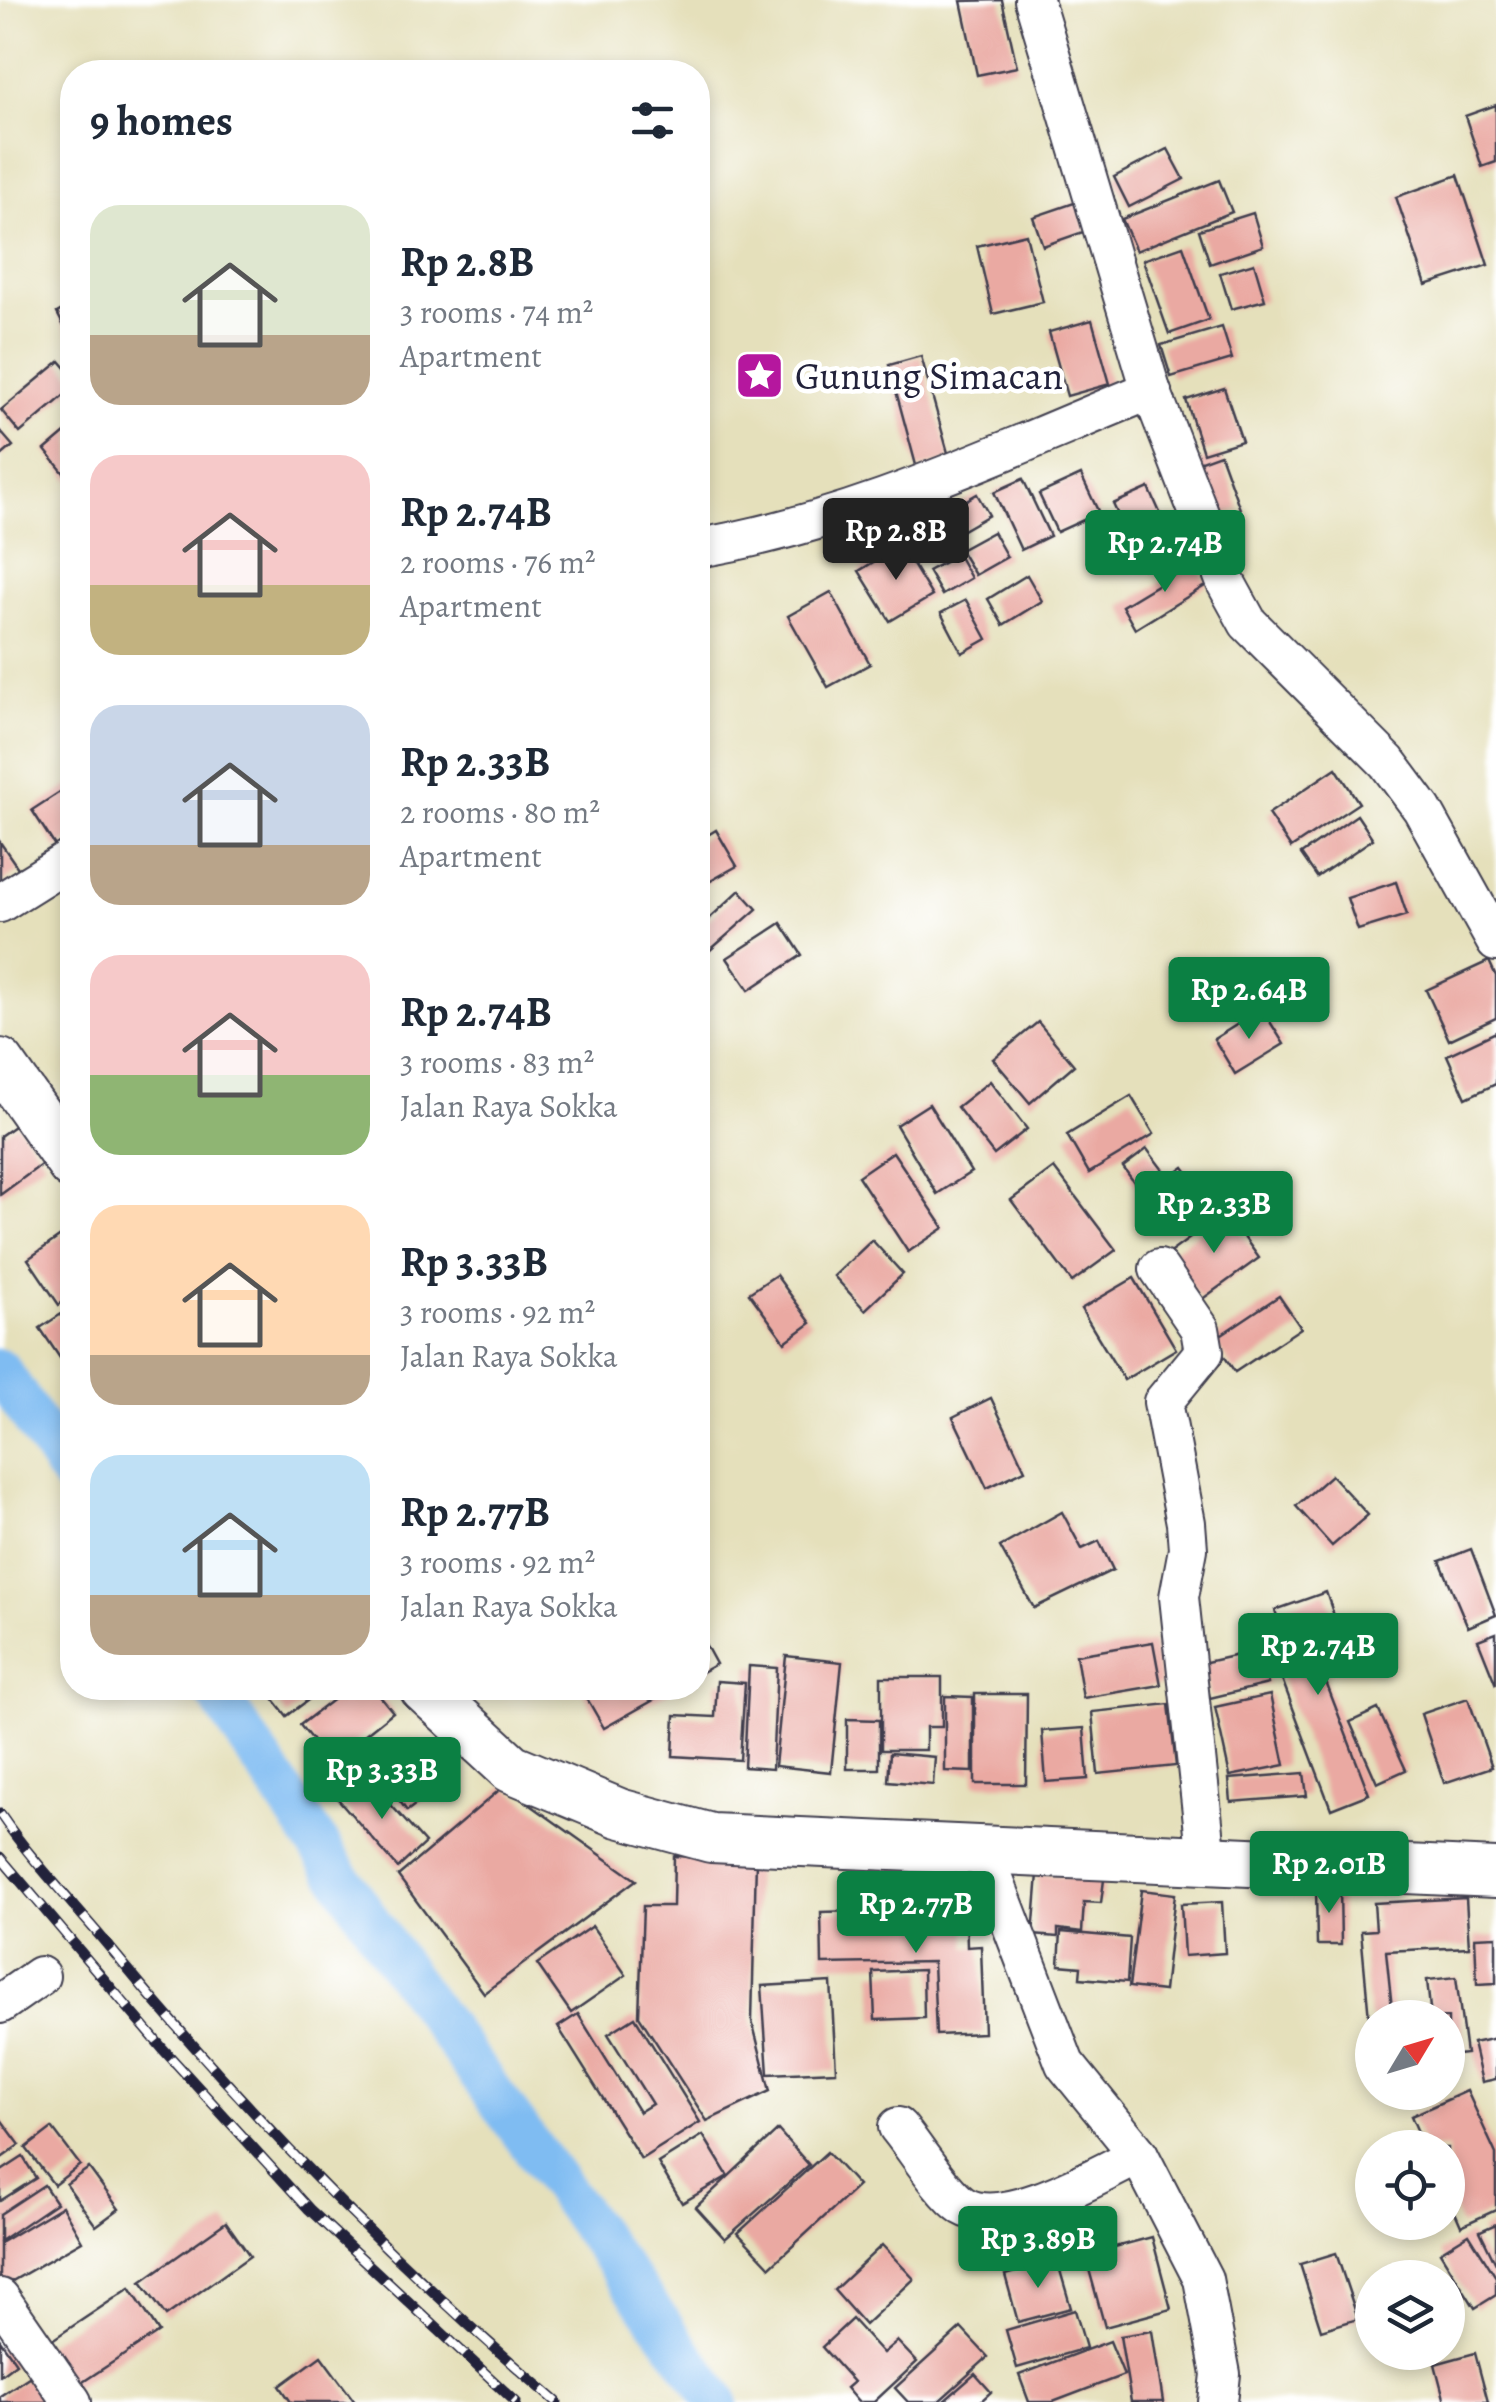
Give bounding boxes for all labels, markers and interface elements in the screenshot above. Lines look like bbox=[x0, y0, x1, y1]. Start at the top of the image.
text: 9 homes bbox=[90, 92, 233, 149]
icon: filters bbox=[625, 93, 680, 148]
text: Rp 2.8B bbox=[400, 233, 534, 290]
icon: home bbox=[170, 245, 290, 365]
text: 3 rooms · 74 m² bbox=[400, 290, 593, 334]
text: Apartment bbox=[400, 334, 542, 378]
place icon: Gunung Simacan bbox=[734, 350, 786, 402]
place label: Gunung Simacan bbox=[795, 350, 1063, 402]
text: Rp 2.74B bbox=[400, 483, 552, 540]
icon: home bbox=[170, 495, 290, 615]
pin: Rp 2.8B bbox=[804, 498, 988, 583]
text: Rp 2.8B bbox=[845, 508, 947, 552]
pin: Rp 2.74B bbox=[1062, 510, 1268, 595]
text: Rp 2.74B bbox=[1107, 520, 1223, 564]
text: 2 rooms · 76 m² bbox=[400, 540, 596, 584]
text: Apartment bbox=[400, 584, 542, 628]
text: Rp 2.33B bbox=[400, 733, 550, 790]
icon: home bbox=[170, 745, 290, 865]
text: 2 rooms · 80 m² bbox=[400, 790, 600, 834]
text: Apartment bbox=[400, 834, 542, 878]
pin: Rp 2.64B bbox=[1146, 957, 1352, 1042]
text: Rp 2.64B bbox=[1191, 967, 1307, 1011]
text: Rp 2.74B bbox=[400, 983, 552, 1040]
icon: home bbox=[170, 995, 290, 1115]
text: 3 rooms · 83 m² bbox=[400, 1040, 594, 1084]
text: Jalan Raya Sokka bbox=[400, 1084, 618, 1128]
pin: Rp 2.33B bbox=[1111, 1171, 1317, 1256]
text: Rp 2.33B bbox=[1157, 1181, 1271, 1225]
text: Rp 3.33B bbox=[400, 1233, 548, 1290]
icon: home bbox=[170, 1245, 290, 1365]
text: 3 rooms · 92 m² bbox=[400, 1290, 595, 1334]
text: Jalan Raya Sokka bbox=[400, 1334, 618, 1378]
text: Rp 2.77B bbox=[400, 1483, 550, 1540]
icon: home bbox=[170, 1495, 290, 1615]
text: 3 rooms · 92 m² bbox=[400, 1540, 595, 1584]
text: Jalan Raya Sokka bbox=[400, 1584, 618, 1628]
pin: Rp 2.74B bbox=[1215, 1613, 1421, 1698]
text: Rp 2.74B bbox=[1260, 1623, 1376, 1667]
pin: Rp 3.33B bbox=[279, 1737, 485, 1822]
text: Rp 3.33B bbox=[326, 1747, 438, 1791]
pin: Rp 2.01B bbox=[1226, 1831, 1432, 1916]
text: Rp 2.01B bbox=[1272, 1841, 1386, 1885]
pin: Rp 2.77B bbox=[813, 1871, 1019, 1956]
text: Rp 2.77B bbox=[859, 1881, 973, 1925]
north arrow bbox=[1355, 2000, 1465, 2110]
map controls bbox=[1355, 2000, 1465, 2370]
button: locate bbox=[1355, 2130, 1465, 2240]
pin: Rp 3.89B bbox=[935, 2206, 1141, 2291]
text: Rp 3.89B bbox=[980, 2216, 1096, 2260]
button: layers bbox=[1355, 2260, 1465, 2370]

